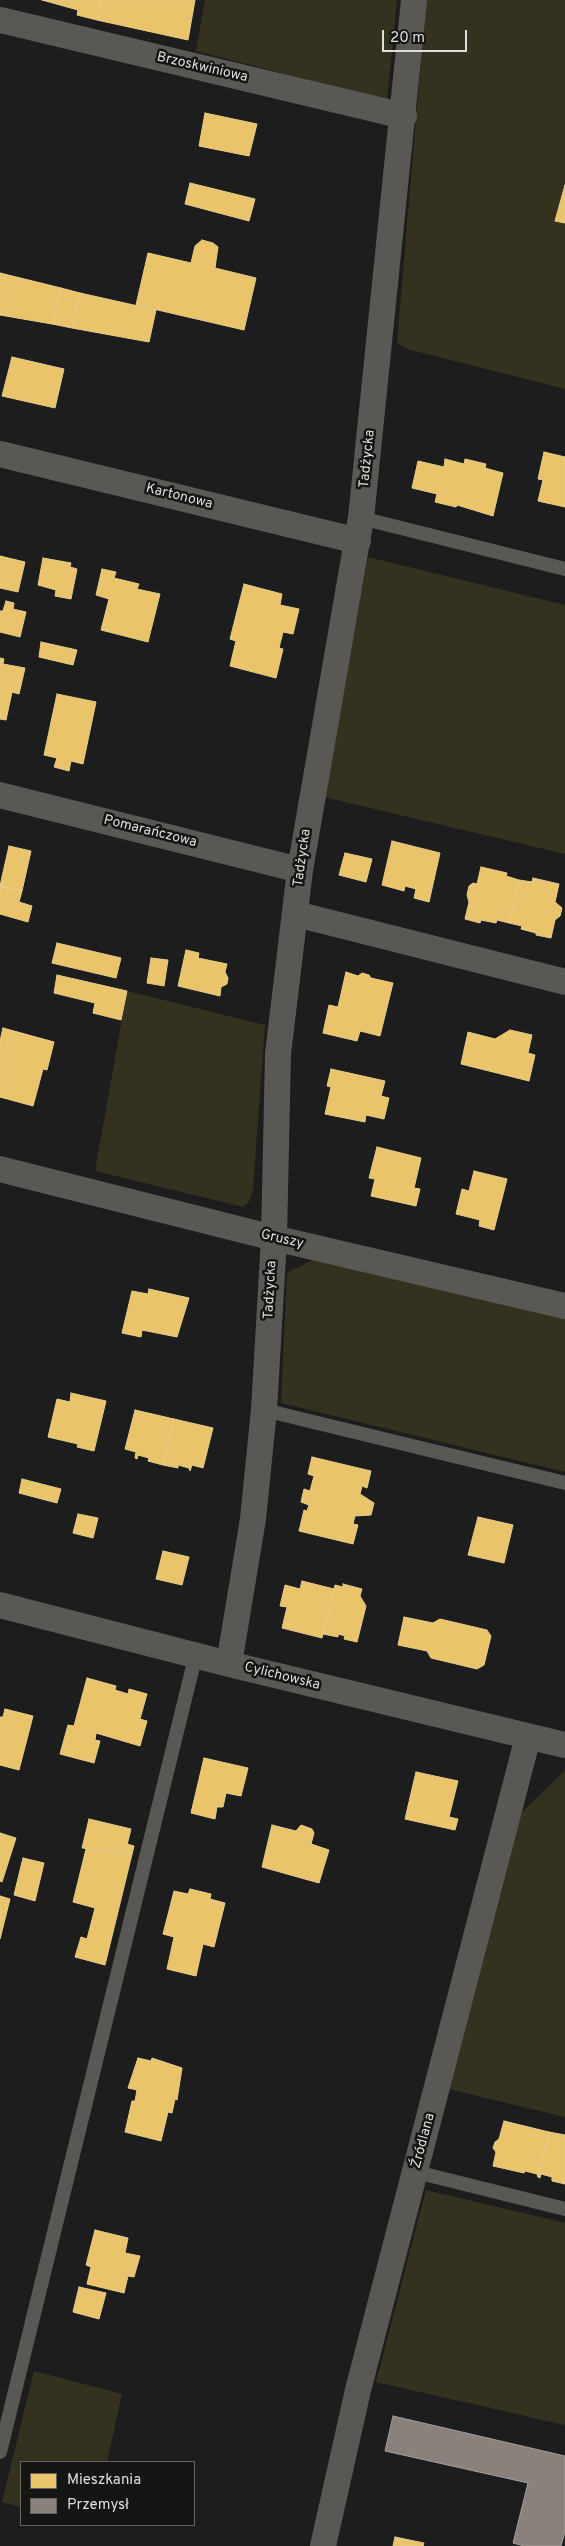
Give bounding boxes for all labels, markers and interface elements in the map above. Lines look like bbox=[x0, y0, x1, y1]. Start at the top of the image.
scale bar bbox=[385, 20, 470, 52]
text: 20 m bbox=[390, 29, 425, 48]
street label: Brzoskwiniowa bbox=[155, 49, 249, 87]
street label: Tadżycka bbox=[357, 429, 379, 489]
street label: Kartonowa bbox=[144, 481, 214, 513]
street label: Pomarańczowa bbox=[102, 812, 198, 852]
street label: Tadżycka bbox=[291, 828, 315, 888]
street label: Gruszy bbox=[259, 1227, 305, 1253]
street label: Tadżycka bbox=[261, 1260, 281, 1320]
street label: Cylichowska bbox=[242, 1660, 322, 1694]
street label: Źródlana bbox=[409, 2112, 439, 2170]
legend bbox=[20, 2461, 195, 2526]
text: Mieszkania bbox=[67, 2471, 141, 2490]
text: Przemysł bbox=[67, 2496, 129, 2515]

